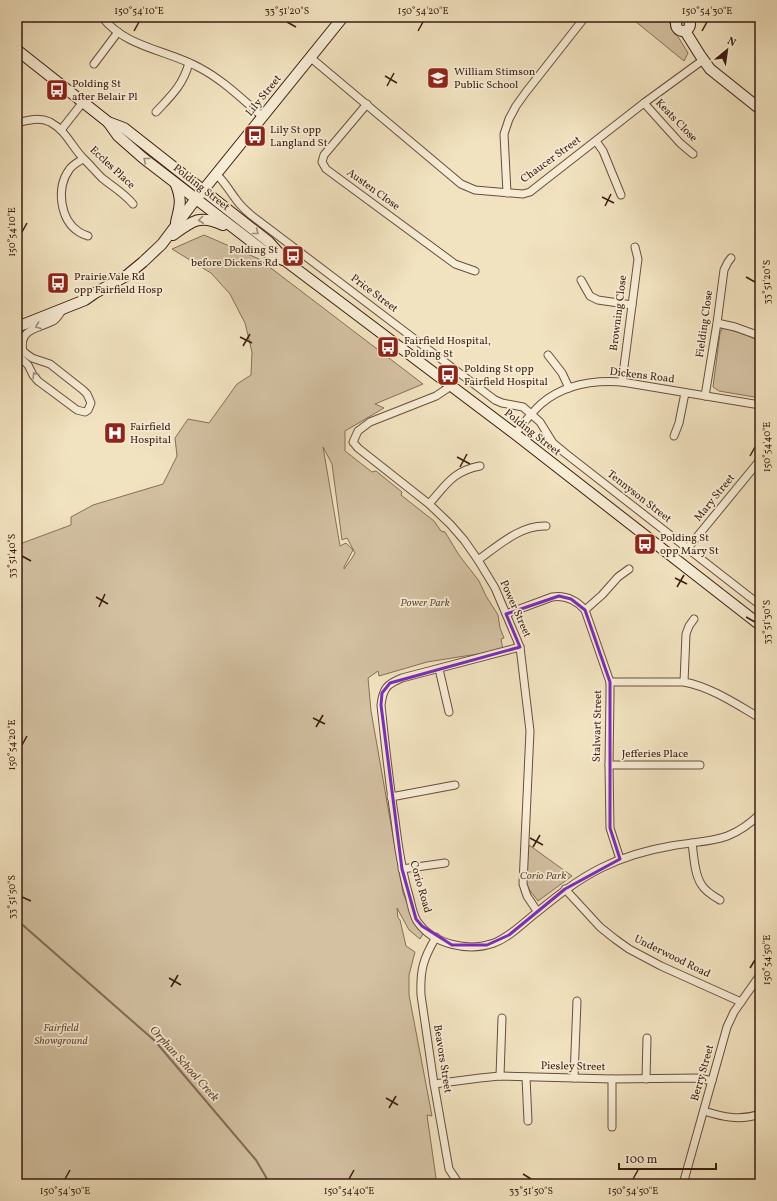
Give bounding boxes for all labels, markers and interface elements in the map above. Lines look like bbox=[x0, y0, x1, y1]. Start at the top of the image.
text: 150°54'10"E bbox=[114, 4, 164, 18]
text: 33°51'20"S bbox=[265, 4, 309, 18]
text: 150°54'20"E bbox=[398, 4, 448, 18]
text: 150°54'30"E bbox=[682, 4, 732, 18]
north arrow bbox=[707, 30, 747, 70]
text: N bbox=[724, 34, 738, 51]
school or university icon: William Stimson Public School bbox=[425, 65, 451, 91]
place label: William Stimson Public School bbox=[454, 65, 536, 93]
street label: Lily Street bbox=[243, 72, 285, 120]
bus stop icon: Polding St after Belair Pl bbox=[44, 77, 70, 103]
place label: Polding St after Belair Pl bbox=[72, 77, 138, 105]
street label: Keats Close bbox=[652, 96, 700, 146]
bus stop icon: Lily St opp Langland St bbox=[242, 123, 268, 149]
place label: Lily St opp Langland St bbox=[270, 123, 328, 151]
street label: Chaucer Street bbox=[518, 133, 584, 187]
street label: Eccles Place bbox=[86, 143, 138, 193]
one-way arrow bbox=[143, 158, 150, 165]
street label: Polding Street bbox=[170, 161, 232, 215]
street label: Austen Close bbox=[343, 166, 403, 214]
text: 150°54'10"E bbox=[5, 207, 19, 257]
one-way arrow bbox=[198, 216, 205, 225]
one-way arrow bbox=[251, 227, 258, 234]
place label: Polding St before Dickens Rd bbox=[191, 243, 278, 271]
bus stop icon: Polding St before Dickens Rd bbox=[280, 243, 306, 269]
text: 33°51'20"S bbox=[760, 260, 774, 304]
bus stop icon: Prairie Vale Rd opp Fairfield Hosp bbox=[45, 270, 71, 296]
place label: Prairie Vale Rd opp Fairfield Hosp bbox=[74, 270, 163, 298]
street label: Price Street bbox=[347, 271, 401, 317]
street label: Browning Close bbox=[607, 274, 631, 352]
street label: Fielding Close bbox=[693, 289, 717, 359]
one-way arrow bbox=[35, 322, 42, 330]
bus stop icon: Fairfield Hospital, Polding St bbox=[375, 334, 401, 360]
place label: Fairfield Hospital, Polding St bbox=[404, 334, 491, 362]
bus stop icon: Polding St opp Fairfield Hospital bbox=[435, 362, 461, 388]
place label: Polding St opp Fairfield Hospital bbox=[464, 362, 548, 390]
street label: Dickens Road bbox=[609, 365, 675, 387]
one-way arrow bbox=[32, 373, 39, 380]
street label: Polding Street bbox=[501, 406, 563, 460]
hospital icon: Fairfield Hospital bbox=[102, 420, 128, 446]
place label: Fairfield Hospital bbox=[130, 420, 171, 448]
text: 150°54'40"E bbox=[760, 422, 774, 472]
street label: Tennyson Street bbox=[604, 467, 674, 527]
street label: Mary Street bbox=[691, 471, 739, 525]
bus stop icon: Polding St opp Mary St bbox=[632, 531, 658, 557]
place label: Polding St opp Mary St bbox=[660, 531, 719, 559]
text: 33°51'40"S bbox=[5, 534, 19, 578]
street label: Power Street bbox=[496, 578, 534, 640]
park label: Power Park bbox=[400, 596, 450, 611]
text: 33°51'30"S bbox=[760, 600, 774, 644]
street label: Stalwart Street bbox=[590, 690, 606, 762]
text: 150°54'20"E bbox=[5, 720, 19, 770]
street label: Jefferies Place bbox=[622, 747, 688, 762]
street label: Corio Road bbox=[405, 859, 435, 915]
park label: Corio Park bbox=[520, 869, 566, 884]
text: 33°51'50"S bbox=[5, 875, 19, 919]
street label: Underwood Road bbox=[631, 932, 713, 982]
text: 150°54'50"E bbox=[760, 935, 774, 985]
park label: Fairfield Showground bbox=[34, 1021, 88, 1049]
water label: Orphan School Creek bbox=[146, 1023, 223, 1106]
street label: Beavors Street bbox=[429, 1024, 455, 1094]
street label: Berry Street bbox=[688, 1043, 718, 1103]
street label: Piesley Street bbox=[541, 1059, 606, 1075]
scale bar bbox=[619, 1145, 716, 1171]
text: 100 m bbox=[625, 1152, 658, 1168]
text: 150°54'30"E bbox=[40, 1184, 90, 1198]
text: 150°54'40"E bbox=[324, 1184, 374, 1198]
text: 33°51'50"S bbox=[509, 1184, 553, 1198]
text: 150°54'50"E bbox=[608, 1184, 658, 1198]

